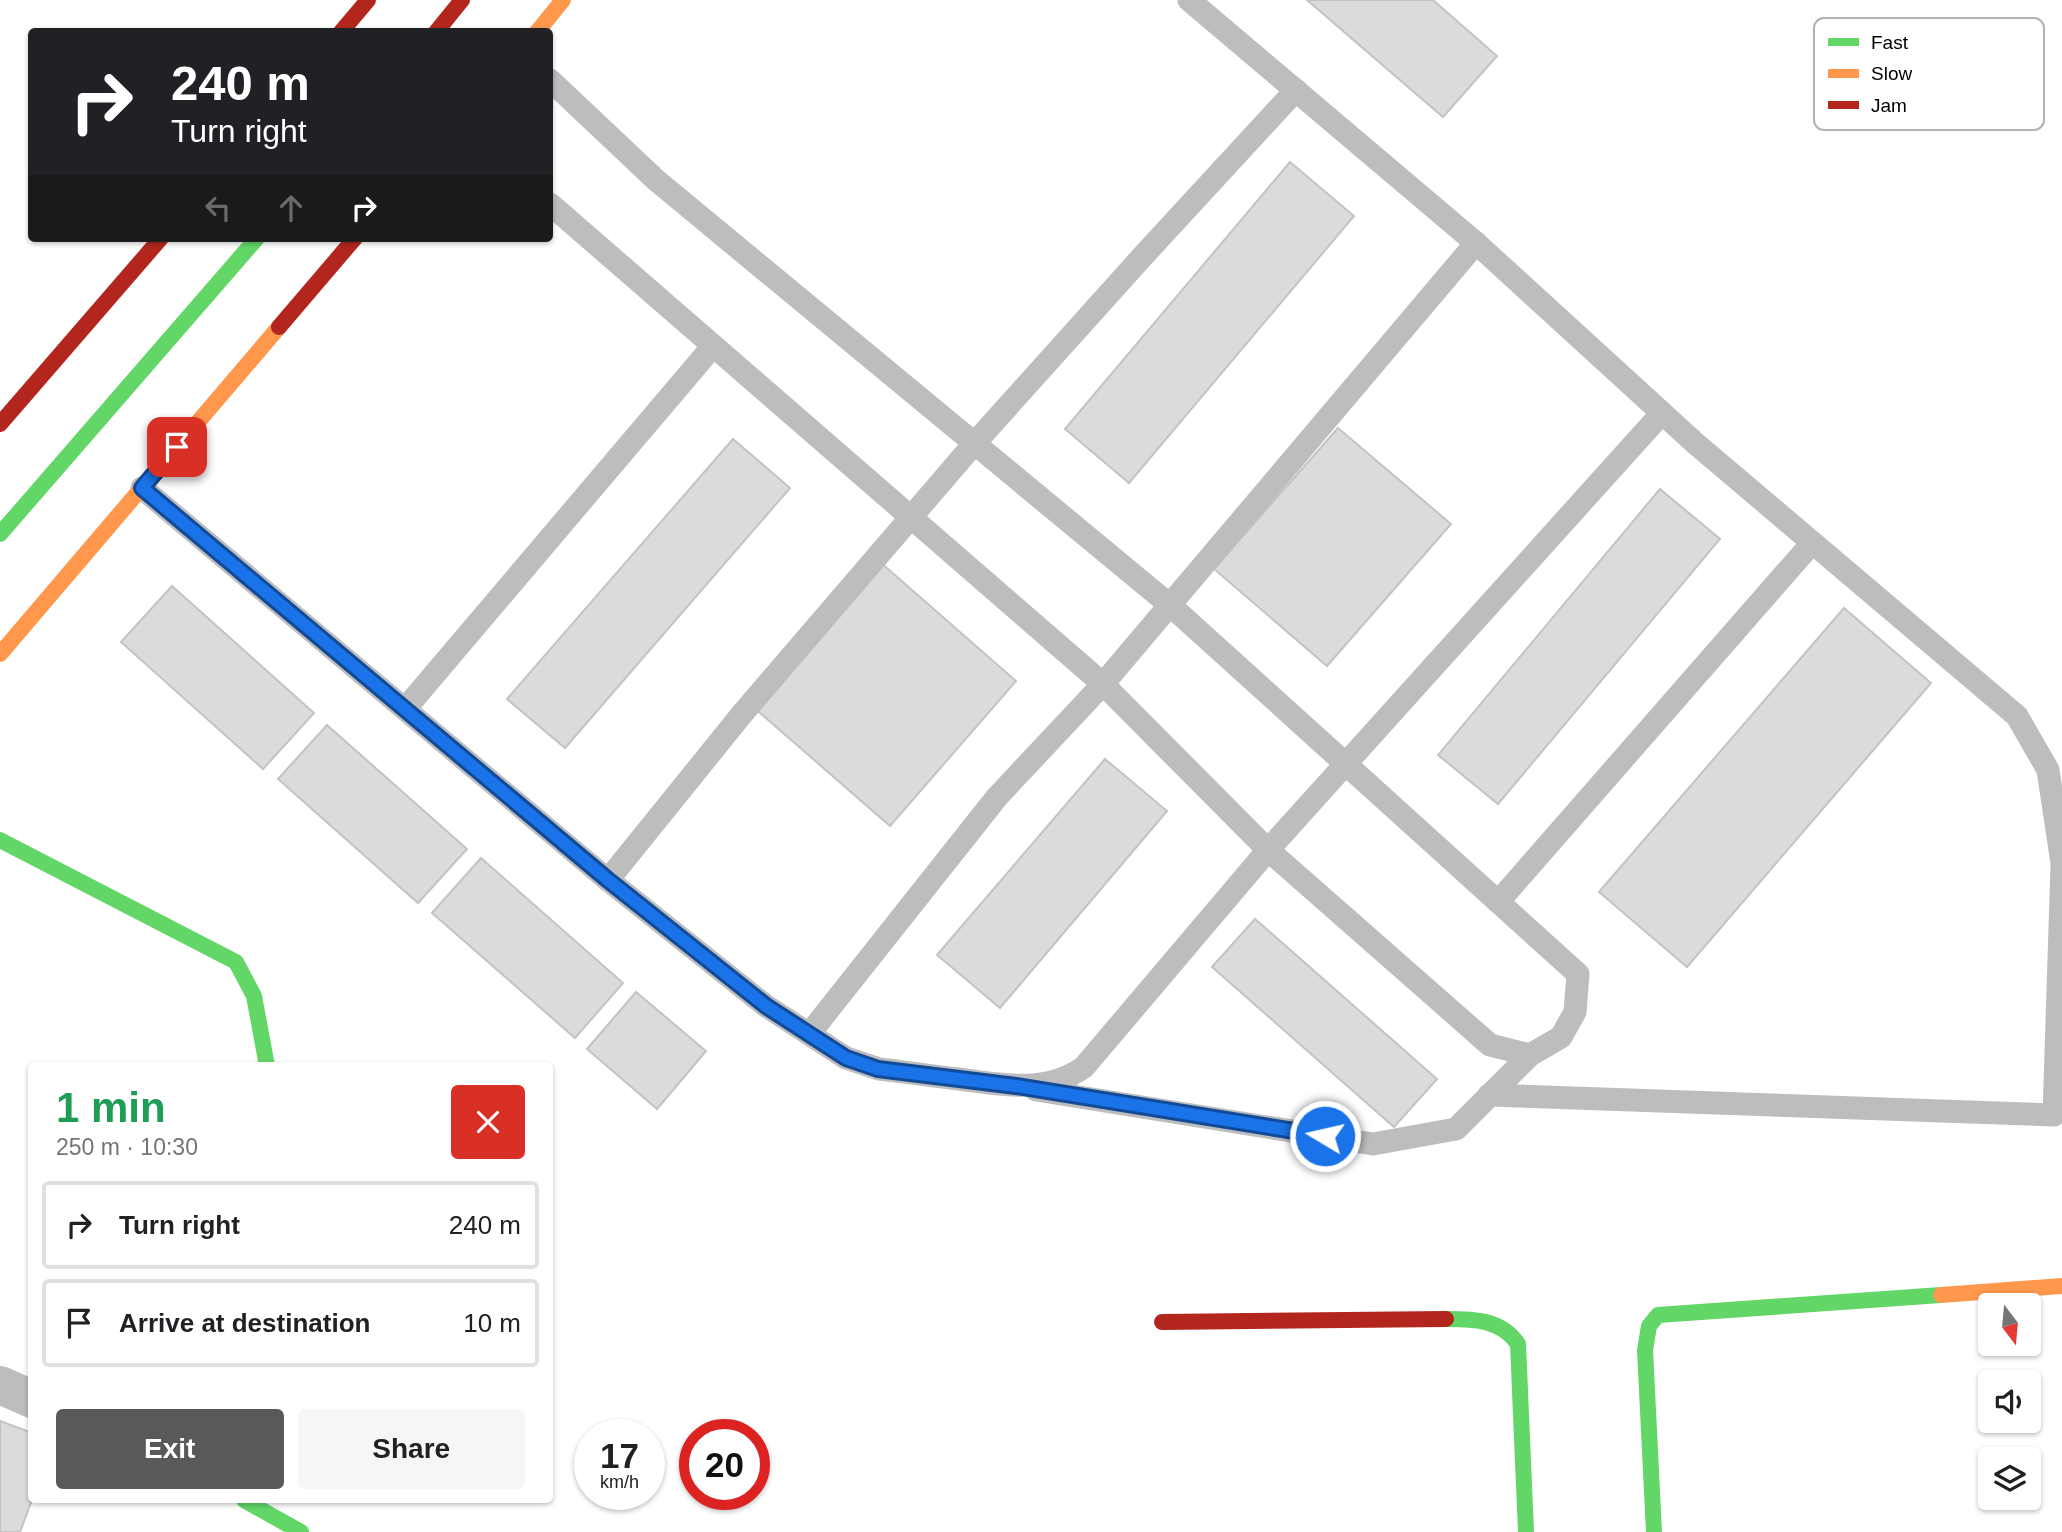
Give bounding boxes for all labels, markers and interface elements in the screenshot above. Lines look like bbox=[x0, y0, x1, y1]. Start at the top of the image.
legend bbox=[1814, 18, 2044, 130]
text: Fast bbox=[1871, 32, 1909, 53]
icon: right bbox=[56, 56, 147, 147]
text: 240 m bbox=[171, 56, 310, 110]
text: Slow bbox=[1871, 63, 1912, 84]
text: Jam bbox=[1871, 95, 1907, 116]
text: Turn right bbox=[171, 113, 307, 149]
icon: left bbox=[199, 189, 237, 227]
icon: ahead bbox=[272, 189, 310, 227]
icon: right bbox=[345, 189, 383, 227]
pin bbox=[147, 417, 207, 477]
icon: arrive bbox=[158, 428, 196, 466]
text: 1 min bbox=[56, 1084, 166, 1131]
button: close bbox=[451, 1085, 525, 1159]
position arrow bbox=[1288, 1099, 1362, 1173]
text: 250 m · 10:30 bbox=[56, 1134, 198, 1160]
icon: right bbox=[60, 1206, 98, 1244]
text: Turn right bbox=[119, 1210, 240, 1240]
text: 240 m bbox=[449, 1210, 521, 1240]
north arrow bbox=[1978, 1293, 2040, 1356]
map controls bbox=[1978, 1293, 2041, 1510]
icon: arrive bbox=[60, 1304, 98, 1342]
text: Arrive at destination bbox=[119, 1308, 370, 1338]
text: 10 m bbox=[463, 1308, 521, 1338]
button: sound bbox=[1978, 1370, 2041, 1433]
button: Exit bbox=[56, 1409, 284, 1489]
button: Share bbox=[298, 1409, 525, 1489]
speed limit sign: 20 bbox=[679, 1419, 770, 1510]
text: 17 bbox=[600, 1436, 639, 1475]
button: layers bbox=[1978, 1447, 2041, 1510]
text: km/h bbox=[600, 1472, 639, 1492]

